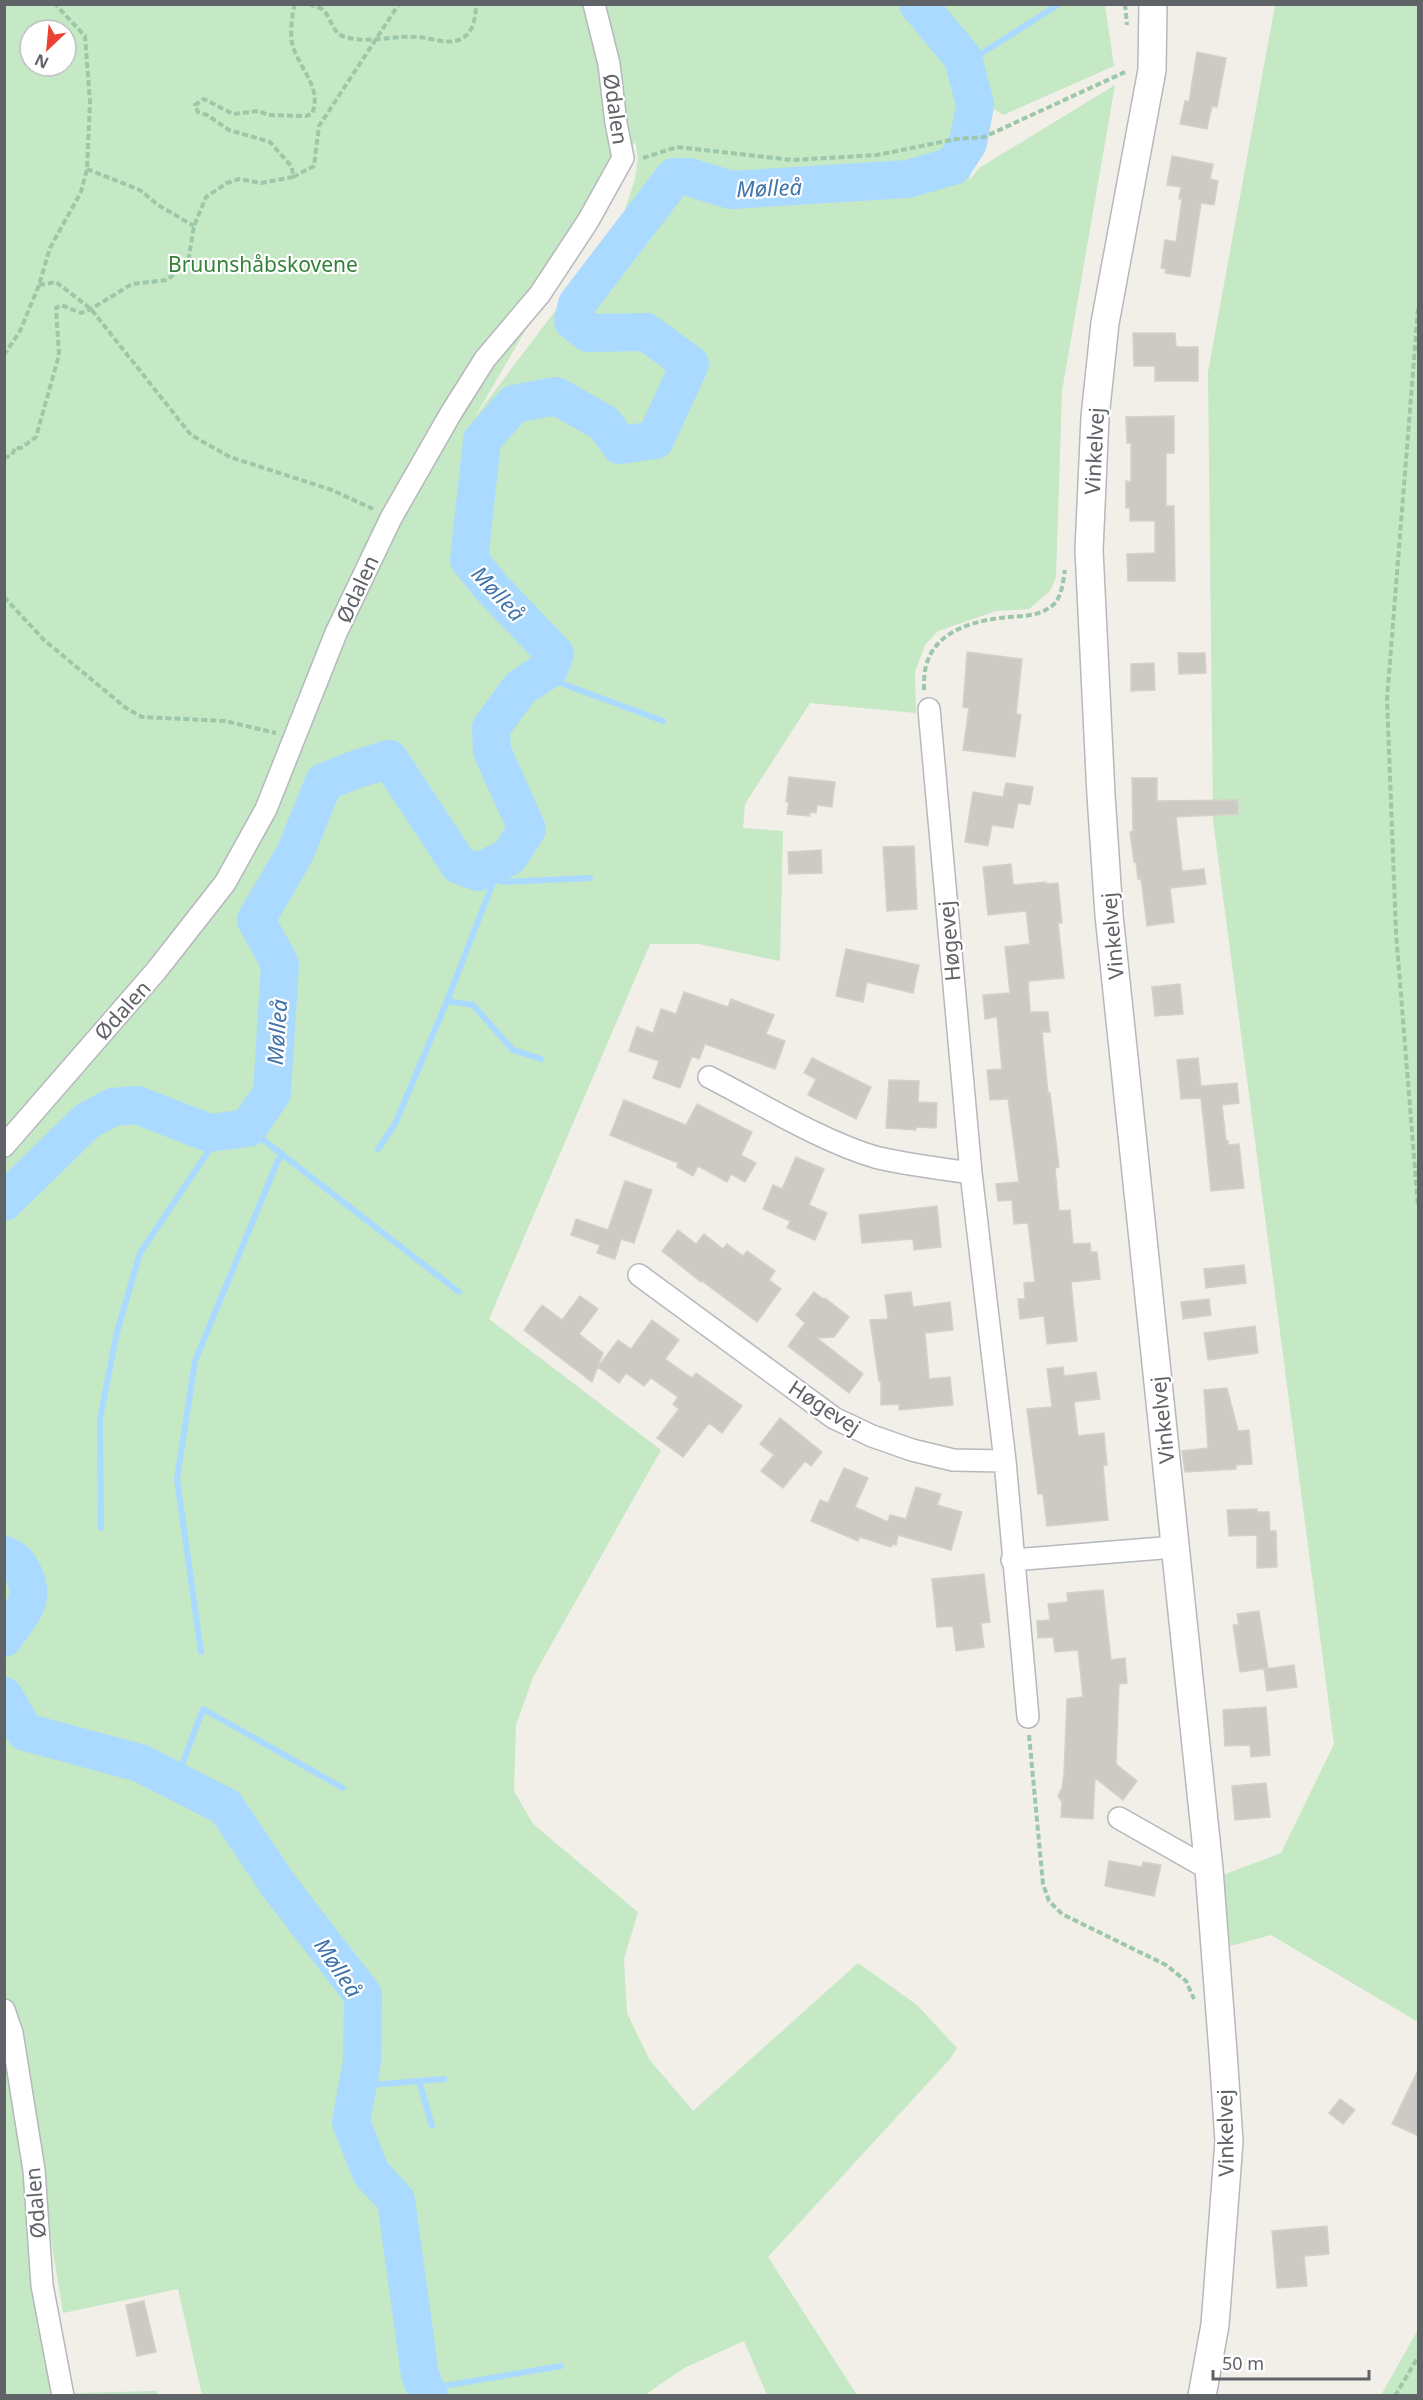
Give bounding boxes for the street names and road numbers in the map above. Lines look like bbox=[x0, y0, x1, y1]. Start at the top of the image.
street label: Ødalen bbox=[597, 72, 635, 146]
street label: Vinkelvej bbox=[1078, 407, 1110, 495]
street label: Ødalen bbox=[329, 551, 385, 627]
street label: Vinkelvej bbox=[1094, 891, 1130, 981]
street label: Høgevej bbox=[932, 900, 966, 982]
street label: Ødalen bbox=[88, 974, 156, 1046]
street label: Høgevej bbox=[784, 1373, 866, 1441]
street label: Vinkelvej bbox=[1144, 1375, 1180, 1465]
street label: Vinkelvej bbox=[1210, 2089, 1240, 2177]
street label: Ødalen bbox=[18, 2166, 52, 2240]

